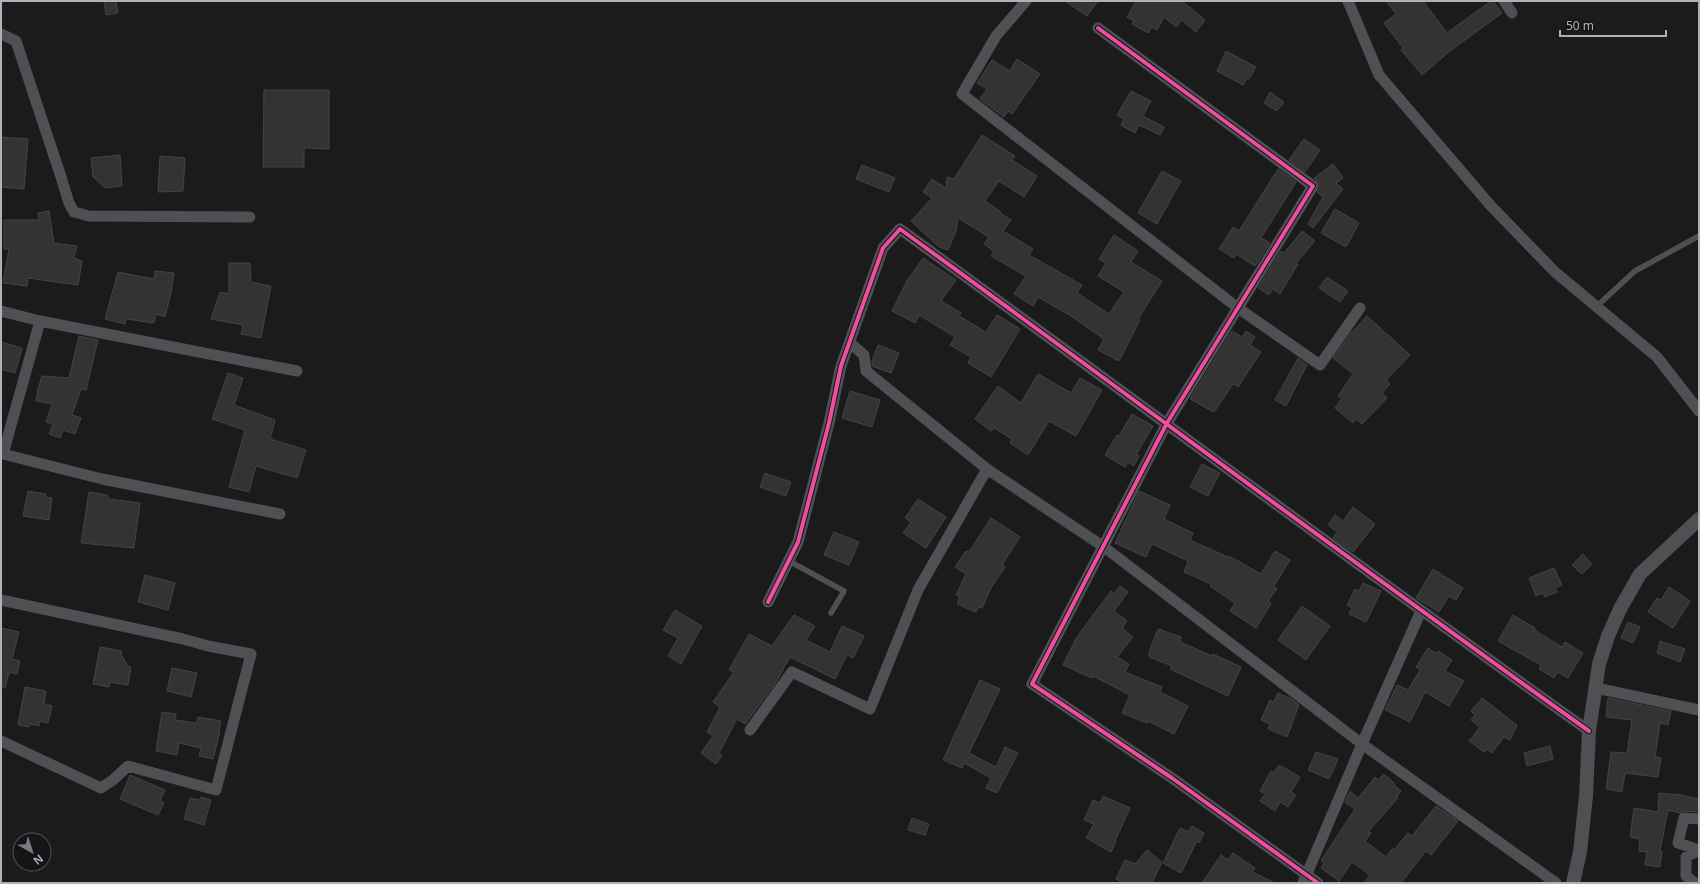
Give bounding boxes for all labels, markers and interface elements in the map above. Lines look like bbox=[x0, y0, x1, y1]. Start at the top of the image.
scale bar bbox=[1560, 12, 1666, 38]
text: 50 m bbox=[1566, 17, 1594, 34]
north arrow bbox=[12, 832, 52, 872]
text: N bbox=[30, 852, 47, 869]

